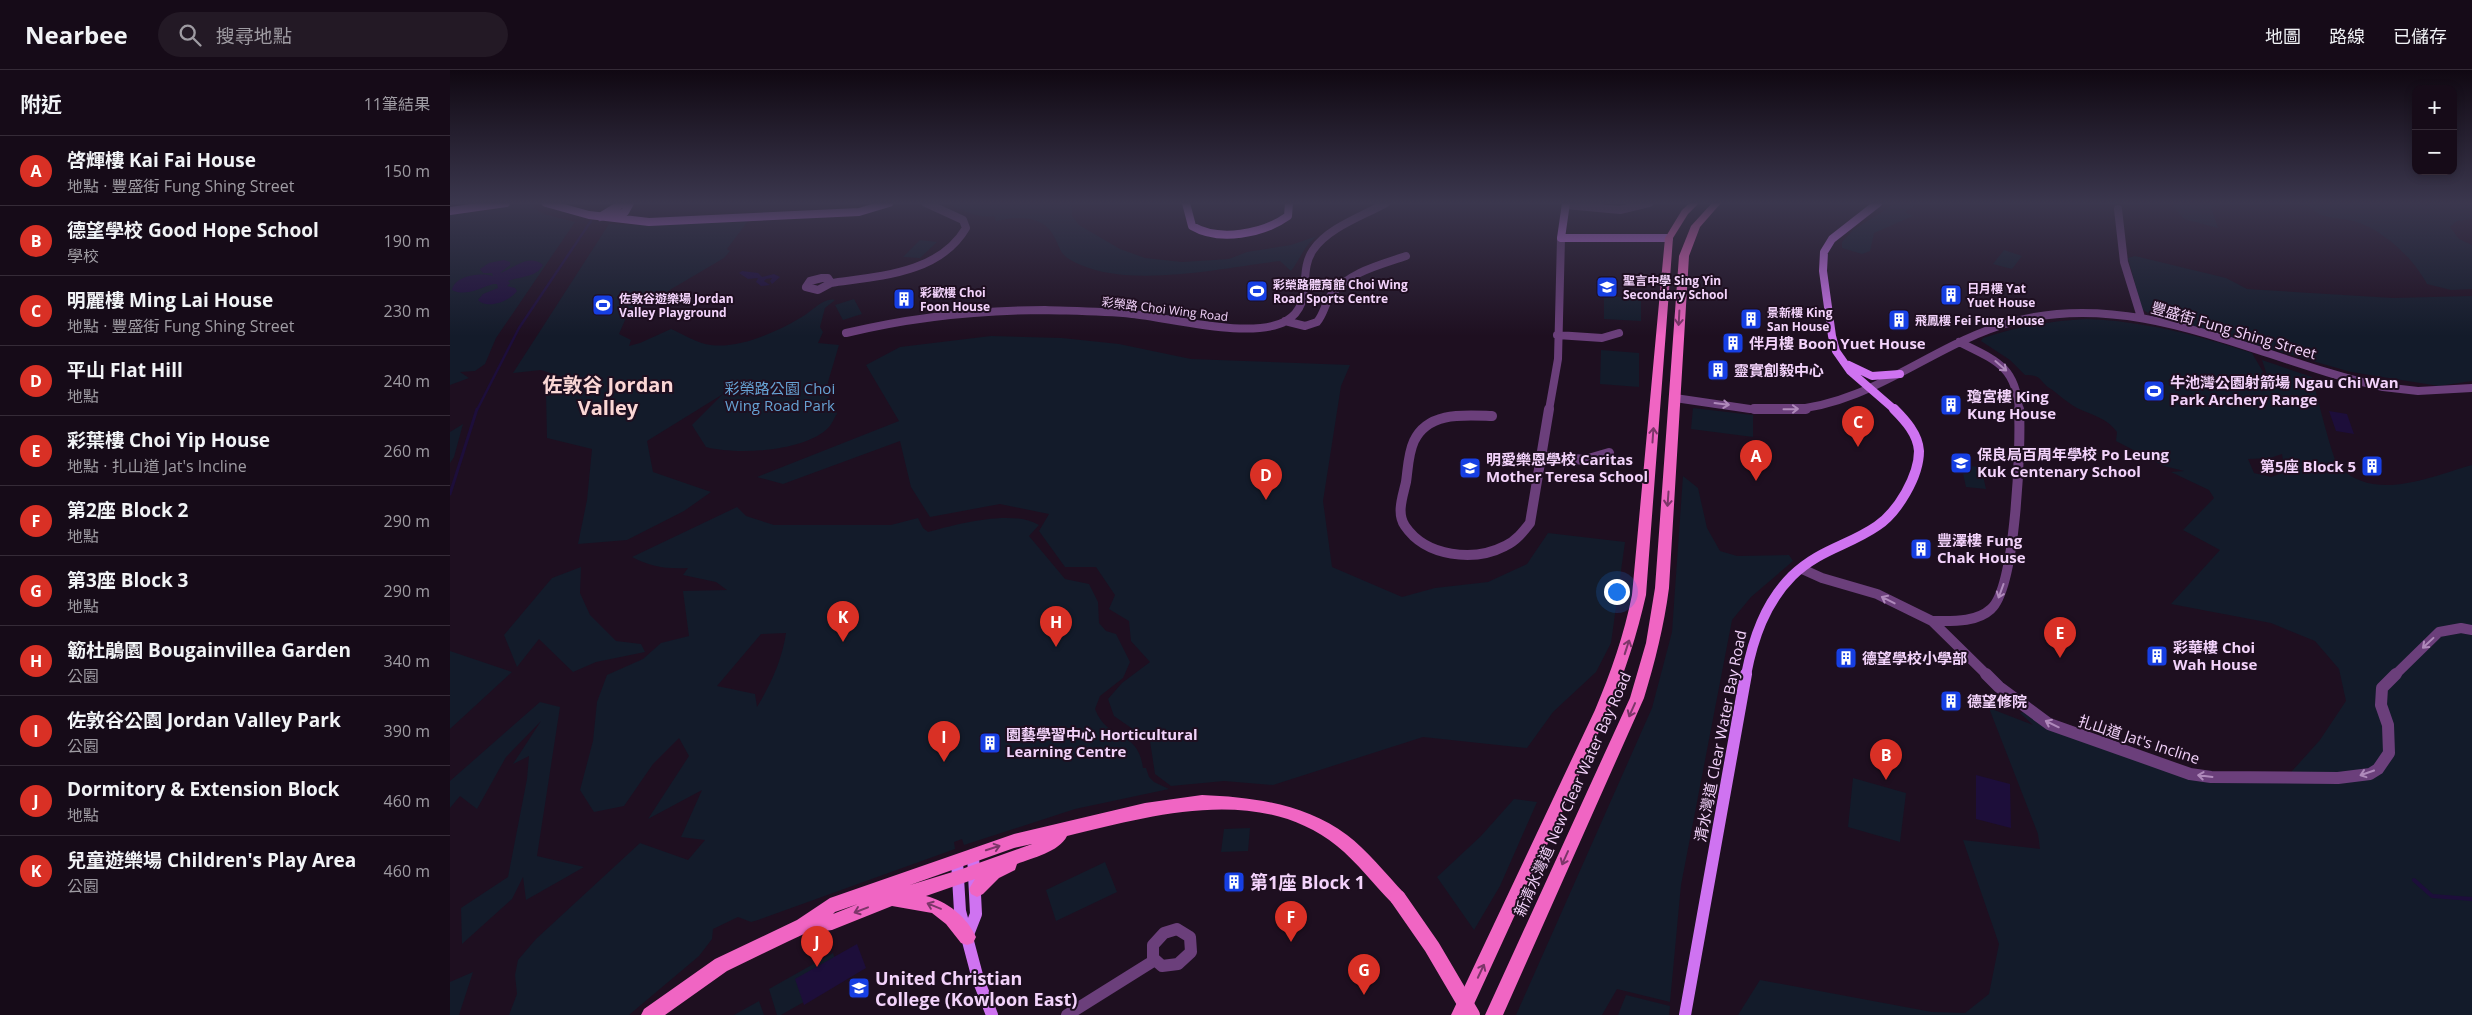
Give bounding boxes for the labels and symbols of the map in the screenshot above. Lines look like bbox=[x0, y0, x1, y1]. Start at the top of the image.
place label: 聖言中學 Sing Yin Secondary School bbox=[1623, 272, 1728, 303]
school or university icon: 聖言中學 Sing Yin Secondary School bbox=[1595, 275, 1619, 299]
place label: 彩榮路體育館 Choi Wing Road Sports Centre bbox=[1273, 276, 1408, 307]
sports icon: 彩榮路體育館 Choi Wing Road Sports Centre bbox=[1245, 279, 1269, 303]
place label: 日月樓 Yat Yuet House bbox=[1967, 280, 2035, 311]
building icon: 日月樓 Yat Yuet House bbox=[1939, 283, 1963, 307]
place label: 彩歡樓 Choi Foon House bbox=[920, 284, 990, 315]
building icon: 彩歡樓 Choi Foon House bbox=[892, 287, 916, 311]
place label: 佐敦谷遊樂場 Jordan Valley Playground bbox=[619, 290, 734, 321]
sports icon: 佐敦谷遊樂場 Jordan Valley Playground bbox=[591, 293, 615, 317]
street label: 彩榮路 Choi Wing Road bbox=[1101, 293, 1229, 325]
street label: 豐盛街 Fung Shing Street bbox=[2149, 297, 2319, 363]
place label: 景新樓 King San House bbox=[1767, 304, 1833, 335]
building icon: 景新樓 King San House bbox=[1739, 307, 1763, 331]
building icon: 飛鳳樓 Fei Fung House bbox=[1887, 308, 1911, 332]
one-way arrow bbox=[1674, 310, 1684, 326]
place label: 飛鳳樓 Fei Fung House bbox=[1915, 312, 2044, 329]
building icon: 伴月樓 Boon Yuet House bbox=[1721, 331, 1745, 355]
place label: 伴月樓 Boon Yuet House bbox=[1749, 333, 1926, 353]
building icon: 靈實創毅中心 bbox=[1706, 358, 1730, 382]
place label: 靈實創毅中心 bbox=[1734, 360, 1824, 380]
one-way arrow bbox=[1994, 360, 2007, 372]
district label: 佐敦谷 Jordan Valley bbox=[542, 371, 674, 421]
place label: 牛池灣公園射箭場 Ngau Chi Wan Park Archery Range bbox=[2170, 372, 2399, 409]
park label: 彩榮路公園 Choi Wing Road Park bbox=[725, 378, 835, 415]
sports icon: 牛池灣公園射箭場 Ngau Chi Wan Park Archery Range bbox=[2142, 379, 2166, 403]
place label: 瓊宮樓 King Kung House bbox=[1967, 386, 2056, 423]
building icon: 瓊宮樓 King Kung House bbox=[1939, 393, 1963, 417]
one-way arrow bbox=[1714, 399, 1730, 409]
one-way arrow bbox=[1783, 405, 1799, 414]
pin: C bbox=[1842, 406, 1874, 447]
one-way arrow bbox=[1649, 427, 1658, 443]
pin: A bbox=[1740, 440, 1772, 481]
place label: 保良局百周年學校 Po Leung Kuk Centenary School bbox=[1977, 444, 2170, 481]
place label: 明愛樂恩學校 Caritas Mother Teresa School bbox=[1486, 449, 1648, 486]
school or university icon: 保良局百周年學校 Po Leung Kuk Centenary School bbox=[1949, 451, 1973, 475]
building icon: 第5座 Block 5 bbox=[2360, 454, 2384, 478]
school or university icon: 明愛樂恩學校 Caritas Mother Teresa School bbox=[1458, 456, 1482, 480]
place label: 第5座 Block 5 bbox=[2260, 456, 2356, 476]
pin: D bbox=[1250, 459, 1282, 500]
one-way arrow bbox=[1664, 491, 1673, 507]
place label: 豐澤樓 Fung Chak House bbox=[1937, 530, 2026, 567]
building icon: 豐澤樓 Fung Chak House bbox=[1909, 537, 1933, 561]
your location bbox=[1604, 579, 1630, 605]
one-way arrow bbox=[1996, 582, 2005, 598]
one-way arrow bbox=[1881, 595, 1896, 605]
pin: K bbox=[827, 601, 859, 642]
pin: H bbox=[1040, 606, 1072, 647]
pin: E bbox=[2044, 617, 2076, 658]
street label: 清水灣道 Clear Water Bay Road bbox=[1690, 628, 1750, 844]
place label: 彩華樓 Choi Wah House bbox=[2173, 637, 2257, 674]
one-way arrow bbox=[2422, 637, 2434, 649]
one-way arrow bbox=[1622, 640, 1632, 656]
building icon: 彩華樓 Choi Wah House bbox=[2145, 644, 2169, 668]
building icon: 德望學校小學部 bbox=[1834, 646, 1858, 670]
place label: 德望學校小學部 bbox=[1862, 648, 1967, 668]
street label: 新清水灣道 New Clear Water Bay Road bbox=[1509, 669, 1635, 919]
building icon: 德望修院 bbox=[1939, 689, 1963, 713]
place label: 德望修院 bbox=[1967, 691, 2027, 711]
one-way arrow bbox=[1626, 702, 1636, 717]
street label: 扎山道 Jat's Incline bbox=[2076, 710, 2202, 768]
one-way arrow bbox=[2044, 719, 2059, 729]
pin: I bbox=[928, 721, 960, 762]
place label: 園藝學習中心 Horticultural Learning Centre bbox=[1006, 724, 1198, 761]
building icon: 園藝學習中心 Horticultural Learning Centre bbox=[978, 731, 1002, 755]
pin: B bbox=[1870, 739, 1902, 780]
one-way arrow bbox=[2359, 769, 2375, 779]
one-way arrow bbox=[2198, 771, 2214, 781]
one-way arrow bbox=[985, 842, 1001, 852]
one-way arrow bbox=[1560, 850, 1569, 865]
building icon: 第1座 Block 1 bbox=[1222, 870, 1246, 894]
place label: 第1座 Block 1 bbox=[1250, 870, 1365, 894]
one-way arrow bbox=[927, 901, 943, 910]
pin: F bbox=[1275, 901, 1307, 942]
one-way arrow bbox=[854, 906, 869, 915]
pin: J bbox=[801, 926, 833, 967]
pin: G bbox=[1348, 954, 1380, 995]
one-way arrow bbox=[1476, 964, 1486, 979]
place label: United Christian College (Kowloon East) bbox=[875, 966, 1077, 1011]
school or university icon: United Christian College (Kowloon East) bbox=[847, 976, 871, 1000]

